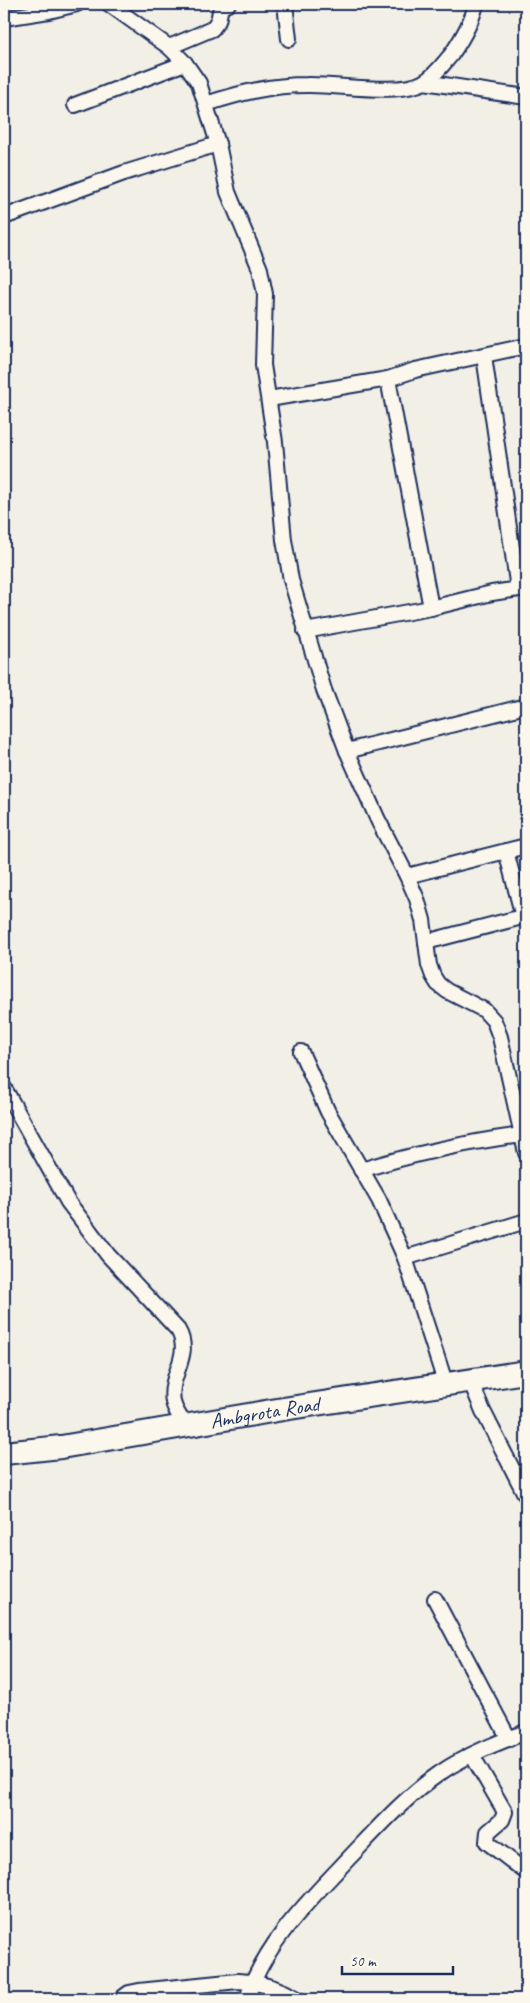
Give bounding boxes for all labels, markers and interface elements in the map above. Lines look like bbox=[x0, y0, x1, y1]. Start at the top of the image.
street label: Ambgrota Road bbox=[208, 1390, 324, 1434]
scale bar bbox=[342, 1943, 454, 1975]
text: 50 m bbox=[350, 1952, 377, 1971]

